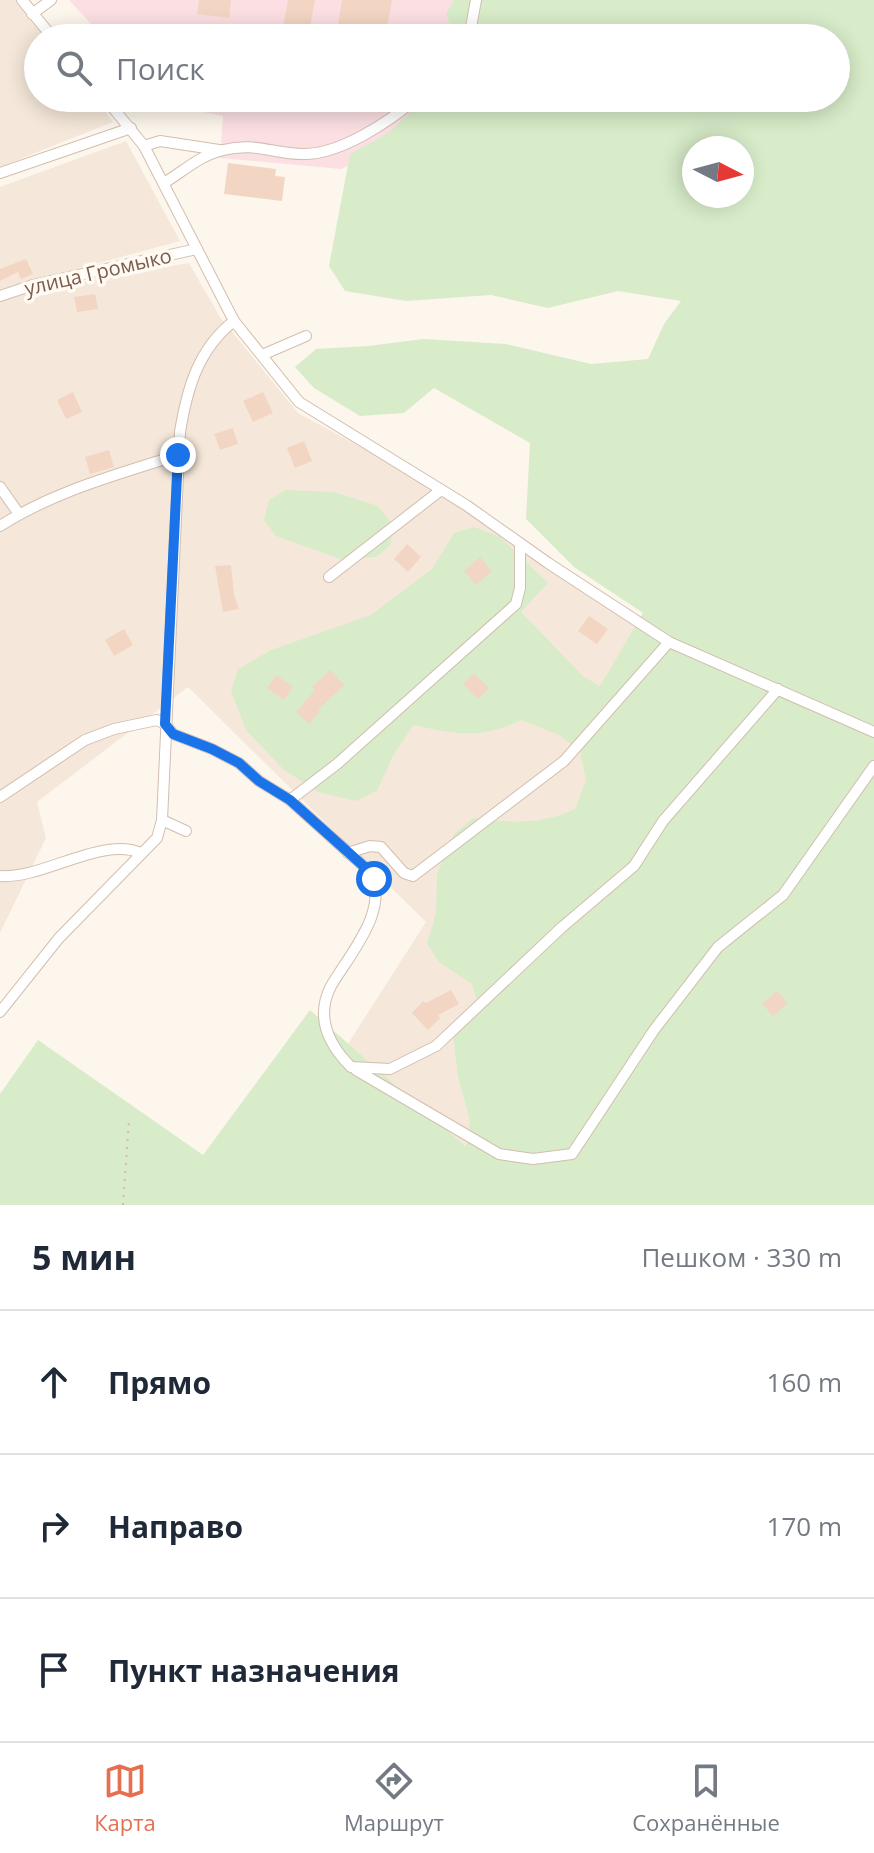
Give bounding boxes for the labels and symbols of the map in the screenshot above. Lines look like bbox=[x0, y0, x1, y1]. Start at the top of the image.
north arrow bbox=[682, 136, 754, 208]
street label: улица Громыко bbox=[22, 241, 174, 302]
route end bbox=[160, 437, 196, 473]
route start bbox=[356, 861, 392, 897]

